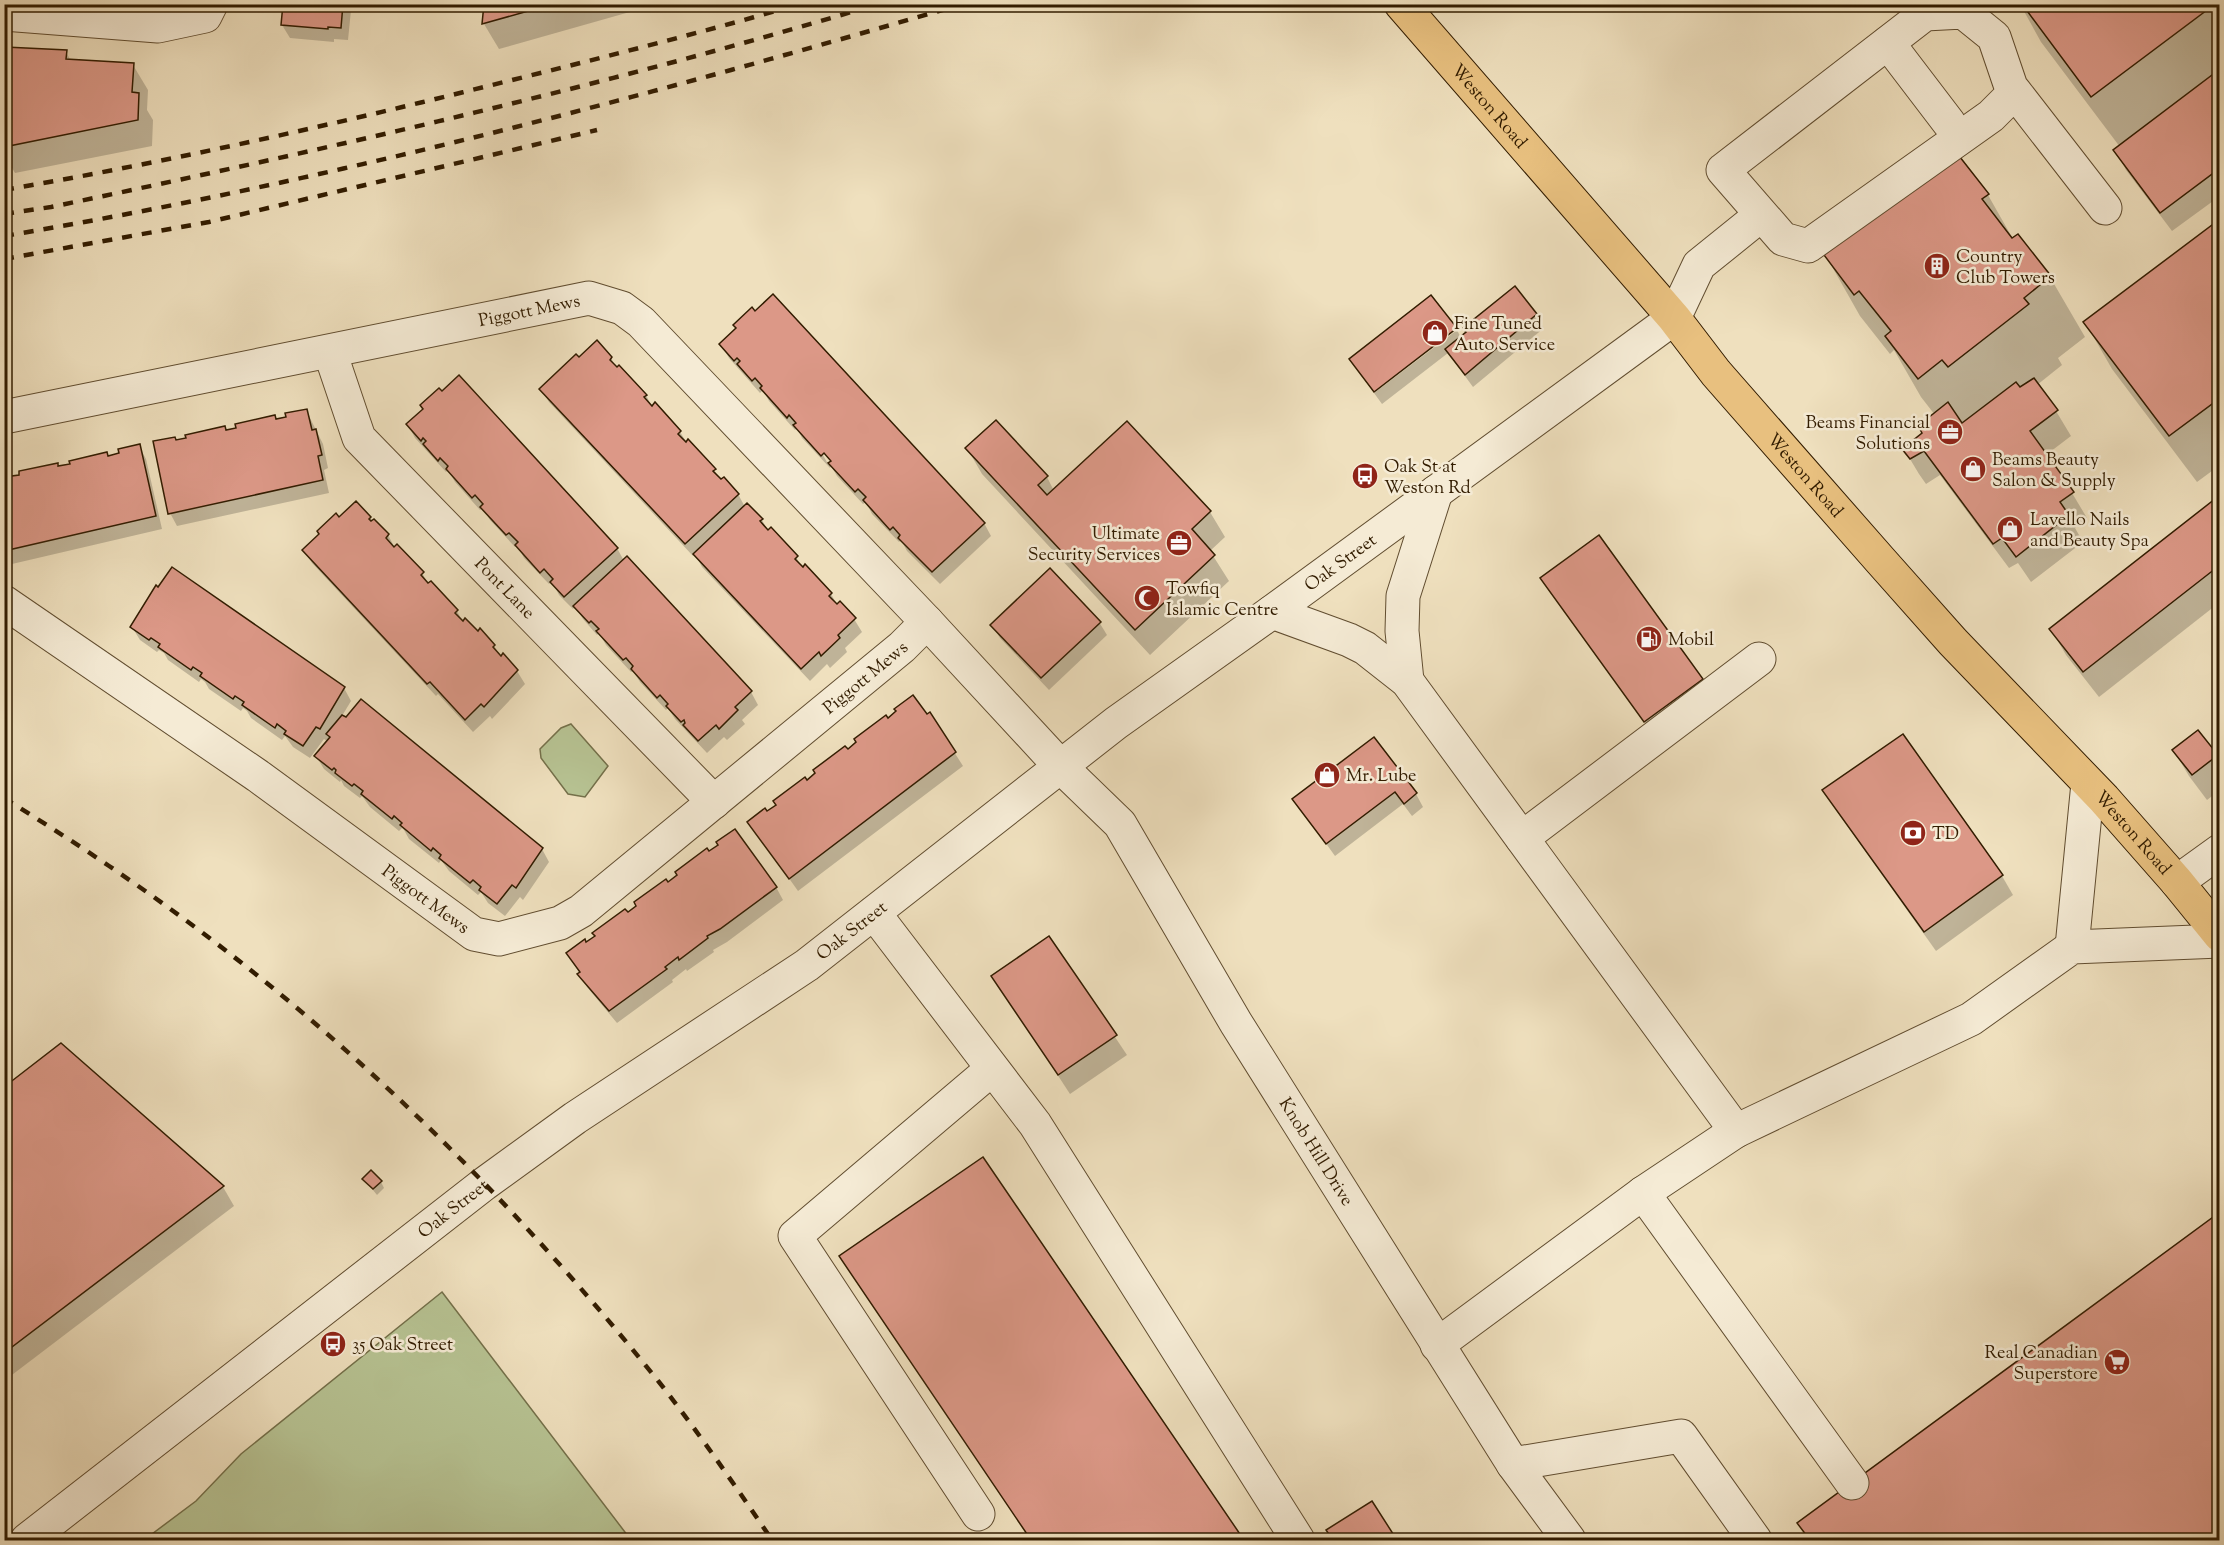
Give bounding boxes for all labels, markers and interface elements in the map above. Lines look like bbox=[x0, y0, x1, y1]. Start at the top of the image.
street label: Weston Road bbox=[1444, 59, 1532, 155]
place label: Country Club Towers bbox=[1956, 245, 2055, 292]
building icon: Country Club Towers bbox=[1922, 251, 1952, 281]
street label: Piggott Mews bbox=[476, 289, 583, 335]
place label: Fine Tuned Auto Service bbox=[1454, 312, 1555, 359]
shop icon: Fine Tuned Auto Service bbox=[1420, 318, 1450, 348]
place label: Beams Financial Solutions bbox=[1805, 411, 1930, 458]
office icon: Beams Financial Solutions bbox=[1935, 417, 1965, 447]
street label: Weston Road bbox=[1760, 428, 1848, 524]
place label: Beams Beauty Salon & Supply bbox=[1992, 448, 2116, 495]
shop icon: Beams Beauty Salon & Supply bbox=[1958, 454, 1988, 484]
place label: Oak St at Weston Rd bbox=[1384, 455, 1471, 502]
bus stop icon: Oak St at Weston Rd bbox=[1350, 461, 1380, 491]
place label: Lavello Nails and Beauty Spa bbox=[2030, 508, 2149, 555]
shop icon: Lavello Nails and Beauty Spa bbox=[1995, 514, 2025, 544]
place label: Ultimate Security Services bbox=[1028, 522, 1160, 569]
office icon: Ultimate Security Services bbox=[1164, 528, 1194, 558]
street label: Oak Street bbox=[1300, 529, 1383, 599]
street label: Pont Lane bbox=[467, 552, 540, 626]
place label: Towfiq Islamic Centre bbox=[1166, 577, 1278, 624]
mosque icon: Towfiq Islamic Centre bbox=[1132, 583, 1162, 613]
fuel station icon: Mobil bbox=[1634, 624, 1664, 654]
place label: Mobil bbox=[1668, 628, 1714, 654]
street label: Piggott Mews bbox=[818, 637, 915, 722]
shop icon: Mr. Lube bbox=[1312, 760, 1342, 790]
place label: Mr. Lube bbox=[1346, 764, 1417, 790]
street label: Weston Road bbox=[2087, 786, 2176, 882]
bank icon: TD bbox=[1898, 818, 1928, 848]
place label: TD bbox=[1932, 822, 1959, 848]
street label: Piggott Mews bbox=[375, 860, 474, 941]
street label: Oak Street bbox=[812, 896, 894, 968]
street label: Knob Hill Drive bbox=[1271, 1093, 1359, 1212]
street label: Oak Street bbox=[413, 1174, 495, 1246]
bus stop icon: 35 Oak Street bbox=[318, 1329, 348, 1359]
place label: 35 Oak Street bbox=[352, 1333, 453, 1359]
place label: Real Canadian Superstore bbox=[1985, 1341, 2098, 1388]
supermarket icon: Real Canadian Superstore bbox=[2102, 1347, 2132, 1377]

